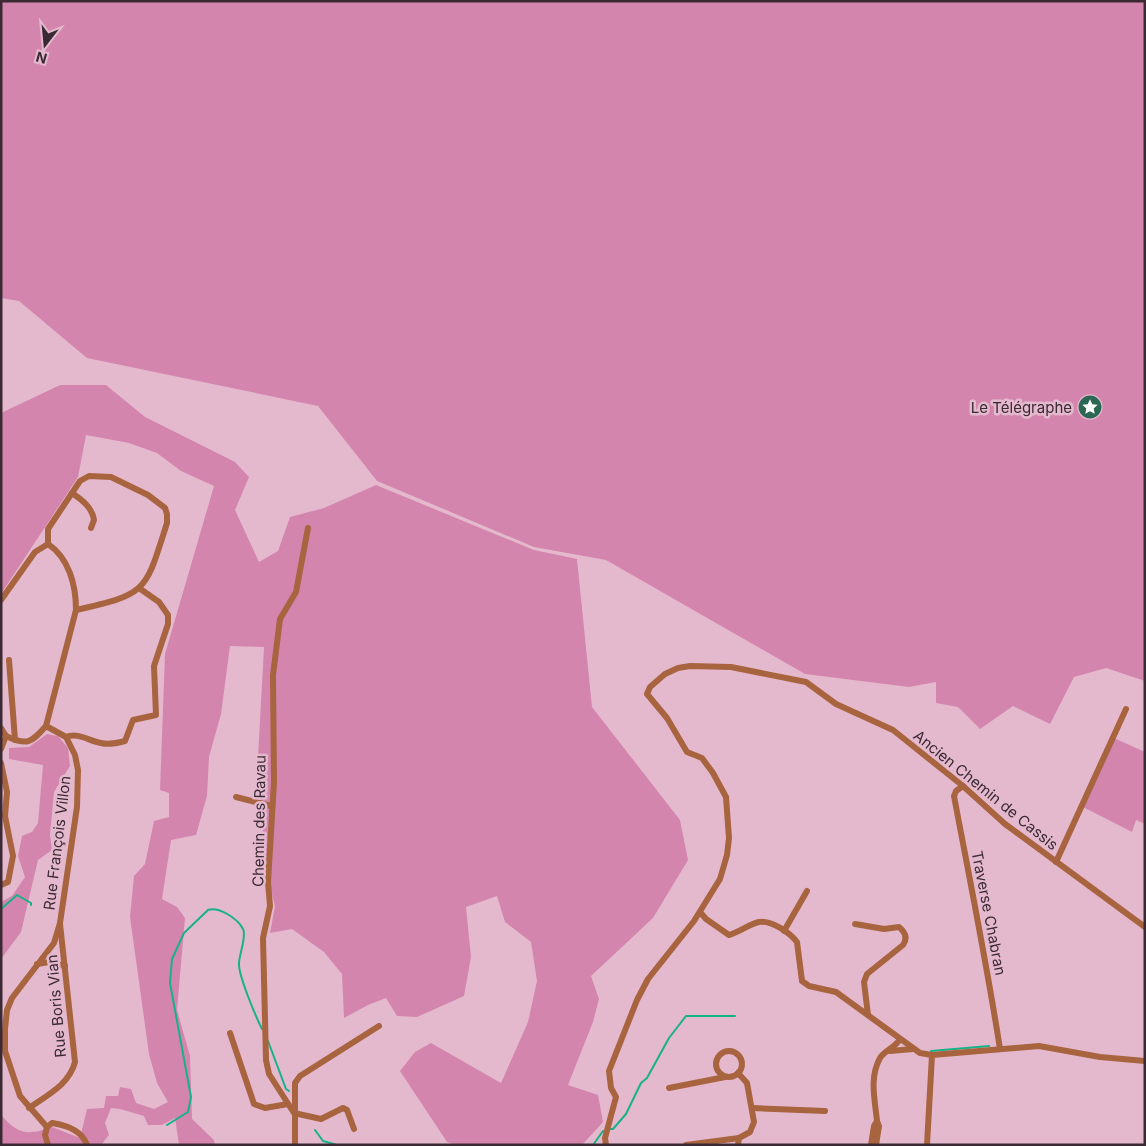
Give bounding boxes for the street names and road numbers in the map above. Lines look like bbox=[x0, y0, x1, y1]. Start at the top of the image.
street label: Ancien Chemin de Cassis bbox=[910, 726, 1062, 854]
street label: Chemin des Ravau bbox=[248, 755, 270, 887]
street label: Rue François Villon bbox=[39, 775, 75, 911]
street label: Traverse Chabran bbox=[968, 849, 1010, 977]
street label: Rue Boris Vian bbox=[42, 954, 70, 1058]

